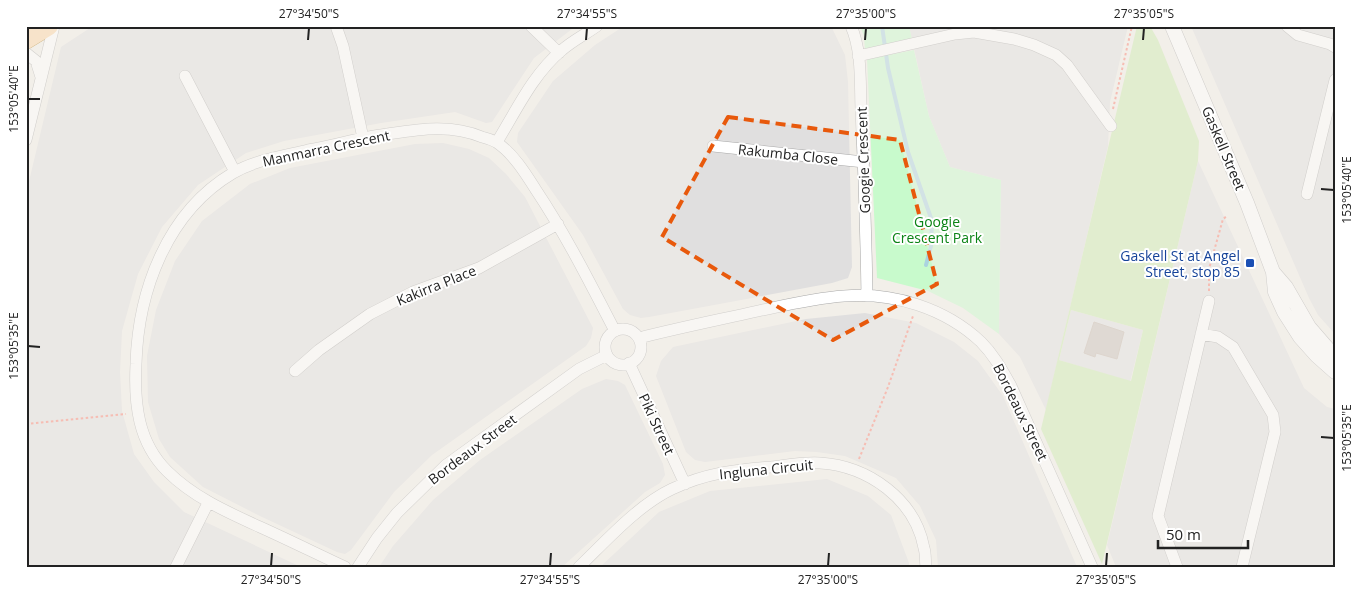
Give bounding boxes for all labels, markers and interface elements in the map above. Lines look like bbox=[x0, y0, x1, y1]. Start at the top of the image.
text: 27°34'50"S bbox=[279, 5, 339, 22]
text: 27°34'55"S bbox=[557, 5, 617, 22]
text: 27°35'00"S bbox=[836, 5, 896, 22]
text: 27°35'05"S bbox=[1114, 5, 1174, 22]
text: 153°05'40"E bbox=[5, 65, 22, 133]
street label: Gaskell Street bbox=[1198, 103, 1250, 193]
street label: Googie Crescent bbox=[852, 106, 874, 214]
street label: Manmarra Crescent bbox=[261, 125, 391, 171]
street label: Rakumba Close bbox=[737, 139, 839, 169]
text: 153°05'40"E bbox=[1338, 156, 1355, 224]
park label: Googie Crescent Park bbox=[892, 212, 983, 247]
place label: Gaskell St at Angel Street, stop 85 bbox=[1120, 246, 1240, 281]
marker: Gaskell St at Angel Street, stop 85 bbox=[1244, 257, 1256, 269]
street label: Kakirra Place bbox=[393, 260, 479, 310]
text: 153°05'35"E bbox=[5, 312, 22, 380]
street label: Bordeaux Street bbox=[989, 360, 1053, 464]
street label: Piki Street bbox=[635, 390, 679, 458]
text: 153°05'35"E bbox=[1338, 404, 1355, 472]
street label: Bordeaux Street bbox=[424, 409, 520, 488]
street label: Ingluna Circuit bbox=[718, 455, 814, 483]
scale bar bbox=[1158, 518, 1248, 550]
text: 50 m bbox=[1166, 524, 1201, 544]
text: 27°34'50"S bbox=[241, 571, 301, 588]
text: 27°34'55"S bbox=[520, 571, 580, 588]
text: 27°35'00"S bbox=[798, 571, 858, 588]
text: 27°35'05"S bbox=[1076, 571, 1136, 588]

